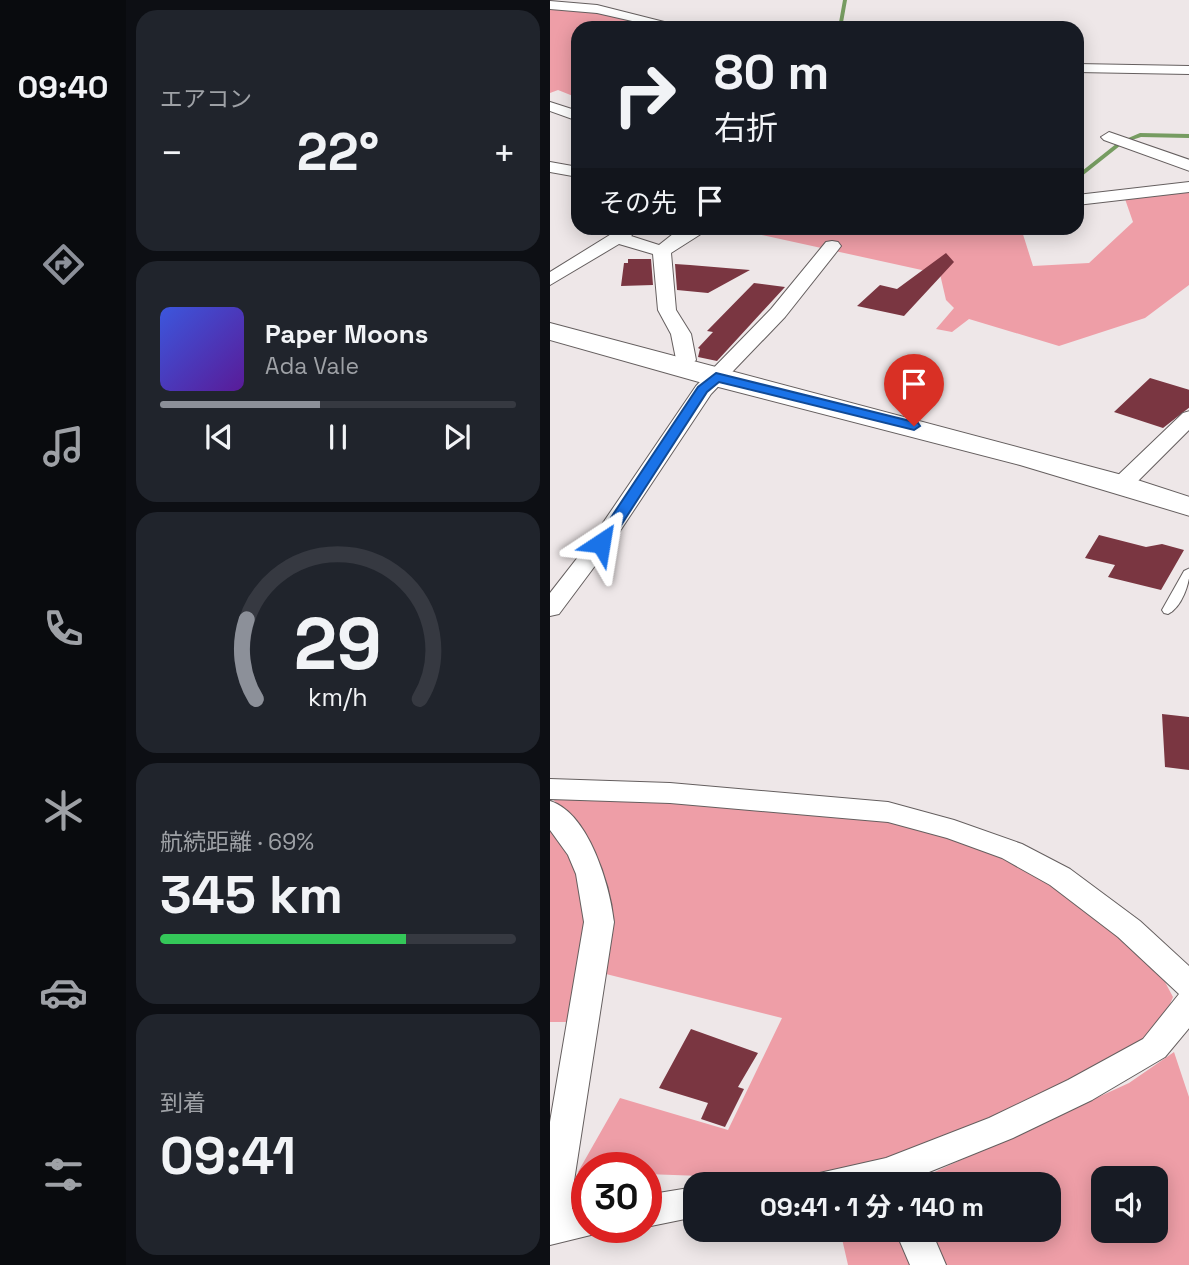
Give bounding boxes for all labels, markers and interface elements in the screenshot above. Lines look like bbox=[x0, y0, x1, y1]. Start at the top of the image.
text: 80 m bbox=[714, 41, 829, 103]
icon: right bbox=[599, 49, 690, 140]
text: 09:40 bbox=[17, 67, 109, 107]
text: エアコン bbox=[160, 84, 252, 114]
text: 右折 bbox=[714, 108, 778, 148]
text: 22° bbox=[297, 119, 379, 185]
text: − bbox=[160, 129, 184, 177]
text: + bbox=[492, 129, 516, 177]
icon: arrive bbox=[691, 182, 729, 220]
text: その先 bbox=[599, 186, 677, 220]
icon: directions bbox=[39, 240, 88, 289]
text: Paper Moons bbox=[265, 317, 428, 351]
text: Ada Vale bbox=[265, 351, 359, 381]
pin bbox=[884, 354, 944, 426]
icon: arrive bbox=[895, 365, 933, 403]
icon: previous bbox=[200, 418, 238, 456]
icon: pause bbox=[319, 418, 357, 456]
icon: next bbox=[438, 418, 476, 456]
icon: music bbox=[39, 422, 88, 471]
position arrow bbox=[564, 506, 638, 580]
text: 29 bbox=[294, 597, 382, 690]
icon: phone bbox=[39, 604, 88, 653]
text: km/h bbox=[308, 680, 368, 712]
icon: climate bbox=[39, 786, 88, 835]
text: 航続距離 · 69% bbox=[160, 827, 314, 857]
text: 345 km bbox=[160, 862, 343, 928]
icon: car bbox=[39, 968, 88, 1017]
text: 到着 bbox=[160, 1088, 206, 1118]
text: 09:41 bbox=[160, 1123, 296, 1189]
icon: filters bbox=[39, 1150, 88, 1199]
speed limit sign: 30 bbox=[571, 1152, 662, 1243]
map controls bbox=[1091, 1166, 1168, 1243]
button: sound bbox=[1091, 1166, 1168, 1243]
text: 09:41 · 1 分 · 140 m bbox=[760, 1190, 984, 1224]

